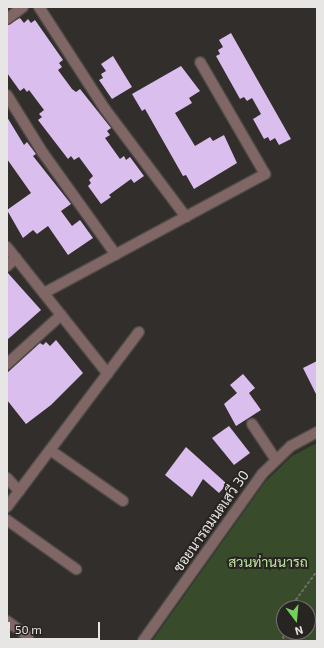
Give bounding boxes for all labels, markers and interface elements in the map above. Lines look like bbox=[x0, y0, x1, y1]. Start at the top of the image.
street label: ซอยนารถมนตเสวี 30 bbox=[170, 467, 252, 575]
park label: สวนท่านนารถ bbox=[228, 554, 308, 570]
north arrow bbox=[276, 600, 316, 640]
scale bar bbox=[10, 614, 102, 640]
text: 50 m bbox=[15, 622, 42, 636]
text: N bbox=[294, 624, 305, 638]

